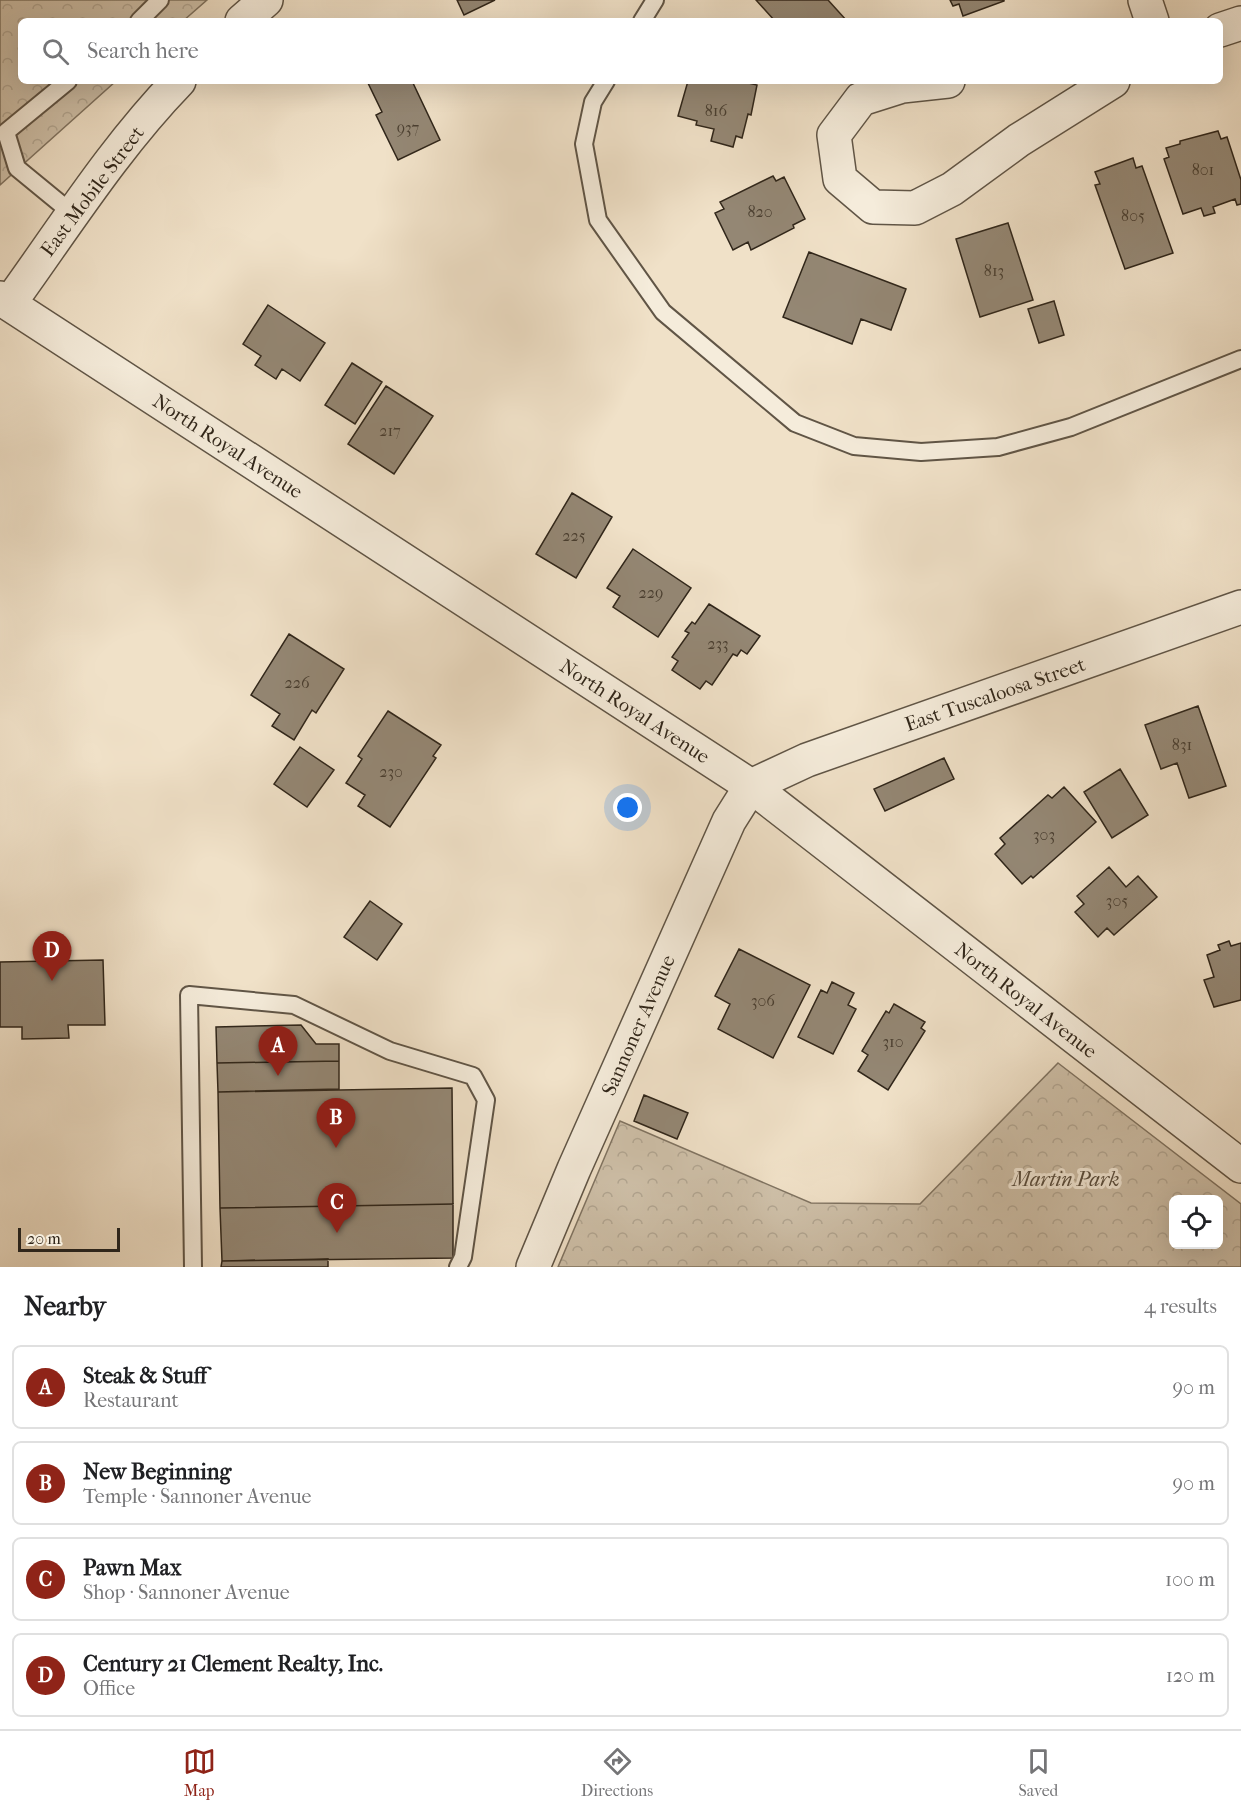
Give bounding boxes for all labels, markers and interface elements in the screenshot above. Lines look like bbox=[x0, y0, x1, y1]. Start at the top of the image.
search box bbox=[18, 18, 1223, 84]
icon: search bbox=[39, 35, 72, 68]
text: Search here bbox=[87, 38, 199, 64]
house number: 816 bbox=[705, 101, 728, 120]
house number: 937 bbox=[397, 118, 420, 137]
street label: East Mobile Street bbox=[36, 122, 149, 261]
house number: 801 bbox=[1192, 160, 1214, 179]
house number: 820 bbox=[747, 202, 773, 221]
house number: 805 bbox=[1121, 206, 1145, 225]
house number: 813 bbox=[984, 261, 1004, 280]
street label: North Royal Avenue bbox=[149, 389, 307, 503]
house number: 217 bbox=[379, 421, 401, 440]
house number: 225 bbox=[562, 526, 586, 545]
house number: 229 bbox=[639, 583, 663, 602]
house number: 233 bbox=[707, 634, 729, 653]
street label: East Tuscaloosa Street bbox=[902, 653, 1088, 736]
street label: North Royal Avenue bbox=[556, 654, 714, 768]
house number: 226 bbox=[284, 673, 310, 692]
house number: 831 bbox=[1172, 735, 1192, 754]
house number: 230 bbox=[379, 762, 403, 781]
your location bbox=[613, 793, 642, 822]
house number: 303 bbox=[1033, 825, 1055, 844]
house number: 305 bbox=[1106, 891, 1128, 910]
pin: D bbox=[32, 932, 72, 981]
street label: North Royal Avenue bbox=[950, 938, 1101, 1063]
street label: Sannoner Avenue bbox=[597, 951, 680, 1099]
house number: 306 bbox=[751, 991, 775, 1010]
pin: A bbox=[258, 1026, 298, 1076]
house number: 310 bbox=[882, 1032, 904, 1051]
pin: B bbox=[316, 1098, 356, 1148]
park label: Martin Park bbox=[1011, 1168, 1119, 1191]
pin: C bbox=[318, 1184, 356, 1233]
map controls bbox=[1169, 1195, 1223, 1249]
button: locate bbox=[1169, 1195, 1223, 1249]
scale bar bbox=[18, 1225, 120, 1252]
text: 20 m bbox=[27, 1229, 61, 1248]
text: Nearby bbox=[24, 1291, 106, 1322]
text: 4 results bbox=[1144, 1295, 1217, 1318]
text: Steak & Stuff bbox=[83, 1363, 207, 1389]
text: A bbox=[39, 1376, 52, 1399]
text: 90 m bbox=[1173, 1376, 1215, 1399]
text: Restaurant bbox=[83, 1389, 179, 1412]
text: New Beginning bbox=[83, 1459, 231, 1485]
text: B bbox=[39, 1472, 52, 1495]
text: 90 m bbox=[1173, 1472, 1215, 1495]
text: Temple · Sannoner Avenue bbox=[83, 1485, 311, 1508]
text: Pawn Max bbox=[83, 1555, 181, 1581]
text: C bbox=[39, 1568, 52, 1591]
text: 100 m bbox=[1165, 1568, 1215, 1591]
text: Shop · Sannoner Avenue bbox=[83, 1581, 290, 1604]
text: Century 21 Clement Realty, Inc. bbox=[83, 1651, 383, 1677]
text: D bbox=[38, 1664, 53, 1687]
text: 120 m bbox=[1166, 1664, 1215, 1687]
text: Office bbox=[83, 1677, 135, 1700]
tab: Map bbox=[183, 1745, 216, 1800]
tab: Directions bbox=[581, 1745, 653, 1800]
tab: Saved bbox=[1019, 1745, 1058, 1800]

